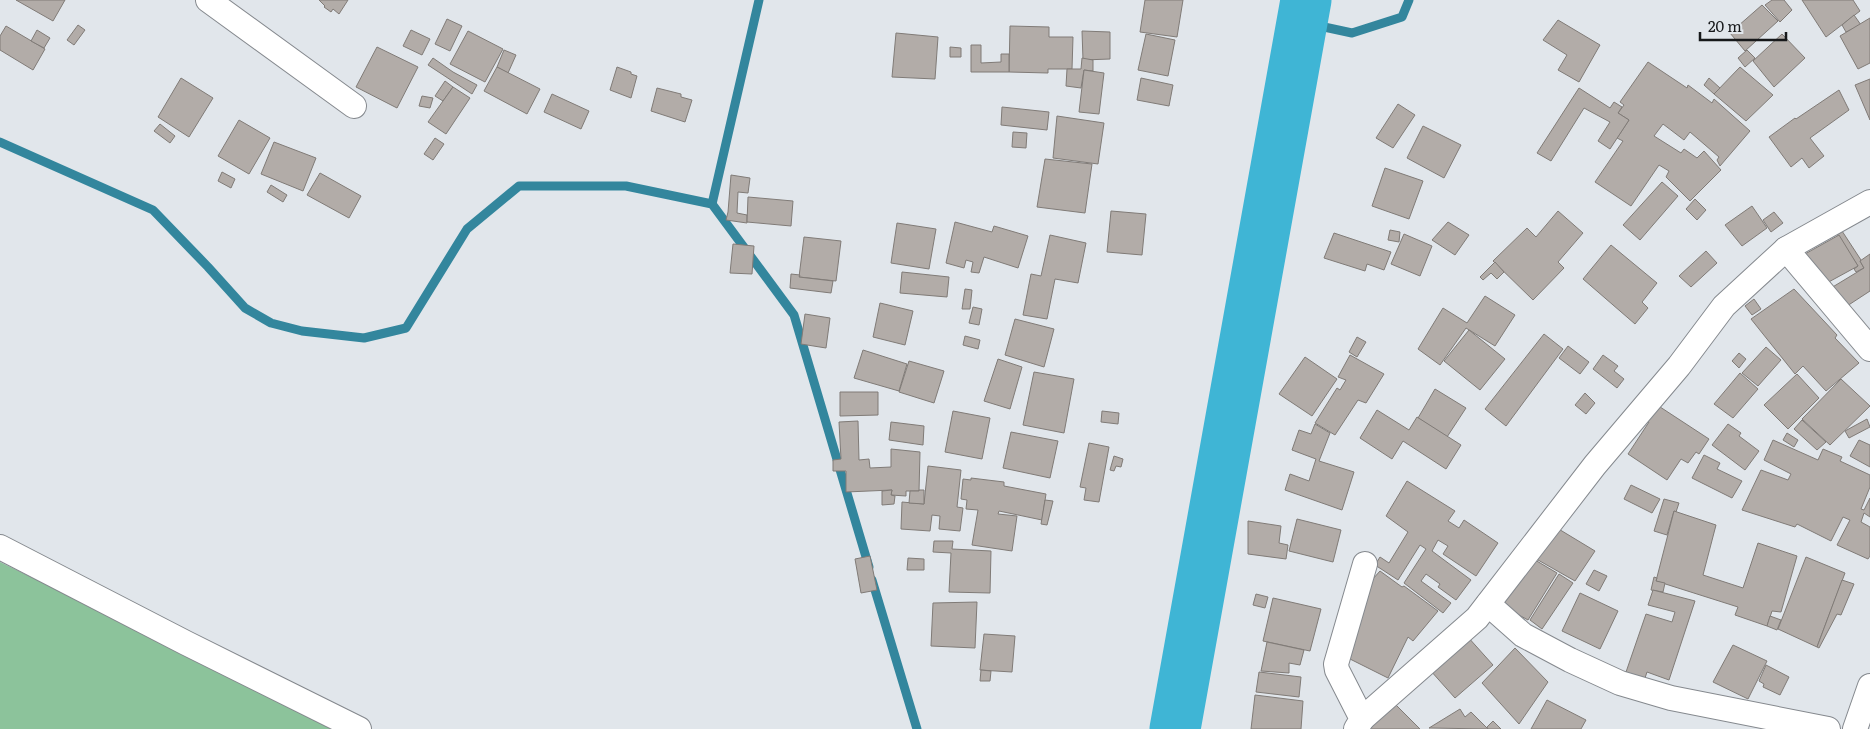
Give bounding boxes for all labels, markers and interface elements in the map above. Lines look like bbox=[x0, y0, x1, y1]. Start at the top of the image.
scale bar bbox=[1700, 10, 1786, 42]
text: 20 m bbox=[1708, 14, 1742, 37]

